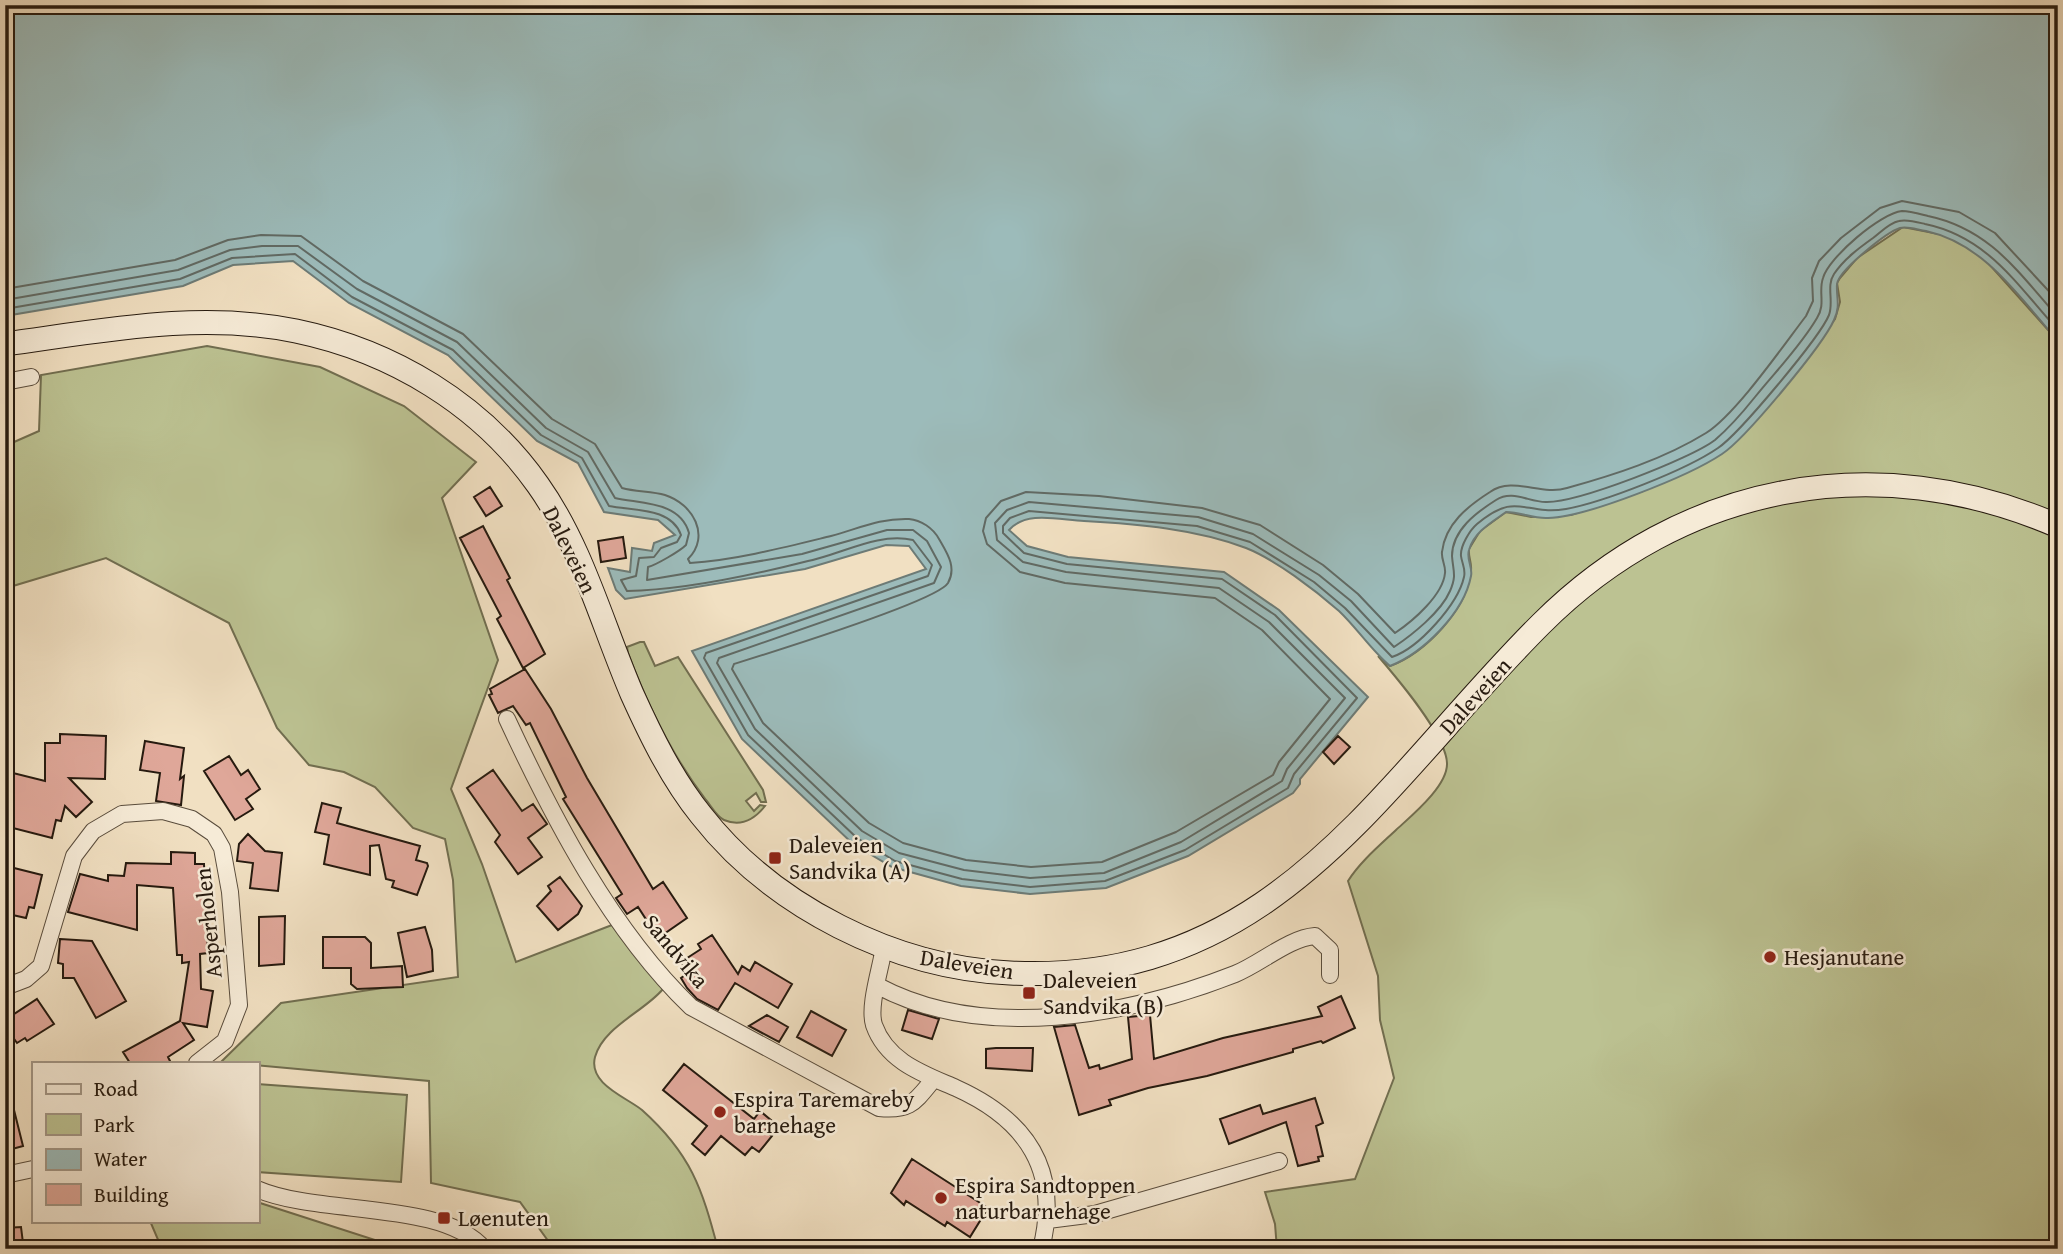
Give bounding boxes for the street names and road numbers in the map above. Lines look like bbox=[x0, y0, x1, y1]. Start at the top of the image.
street label: Daleveien bbox=[535, 500, 606, 599]
street label: Daleveien bbox=[1431, 650, 1518, 742]
street label: Asperholen bbox=[185, 866, 230, 980]
street label: Sandvika bbox=[636, 906, 717, 995]
street label: Daleveien bbox=[918, 940, 1016, 987]

